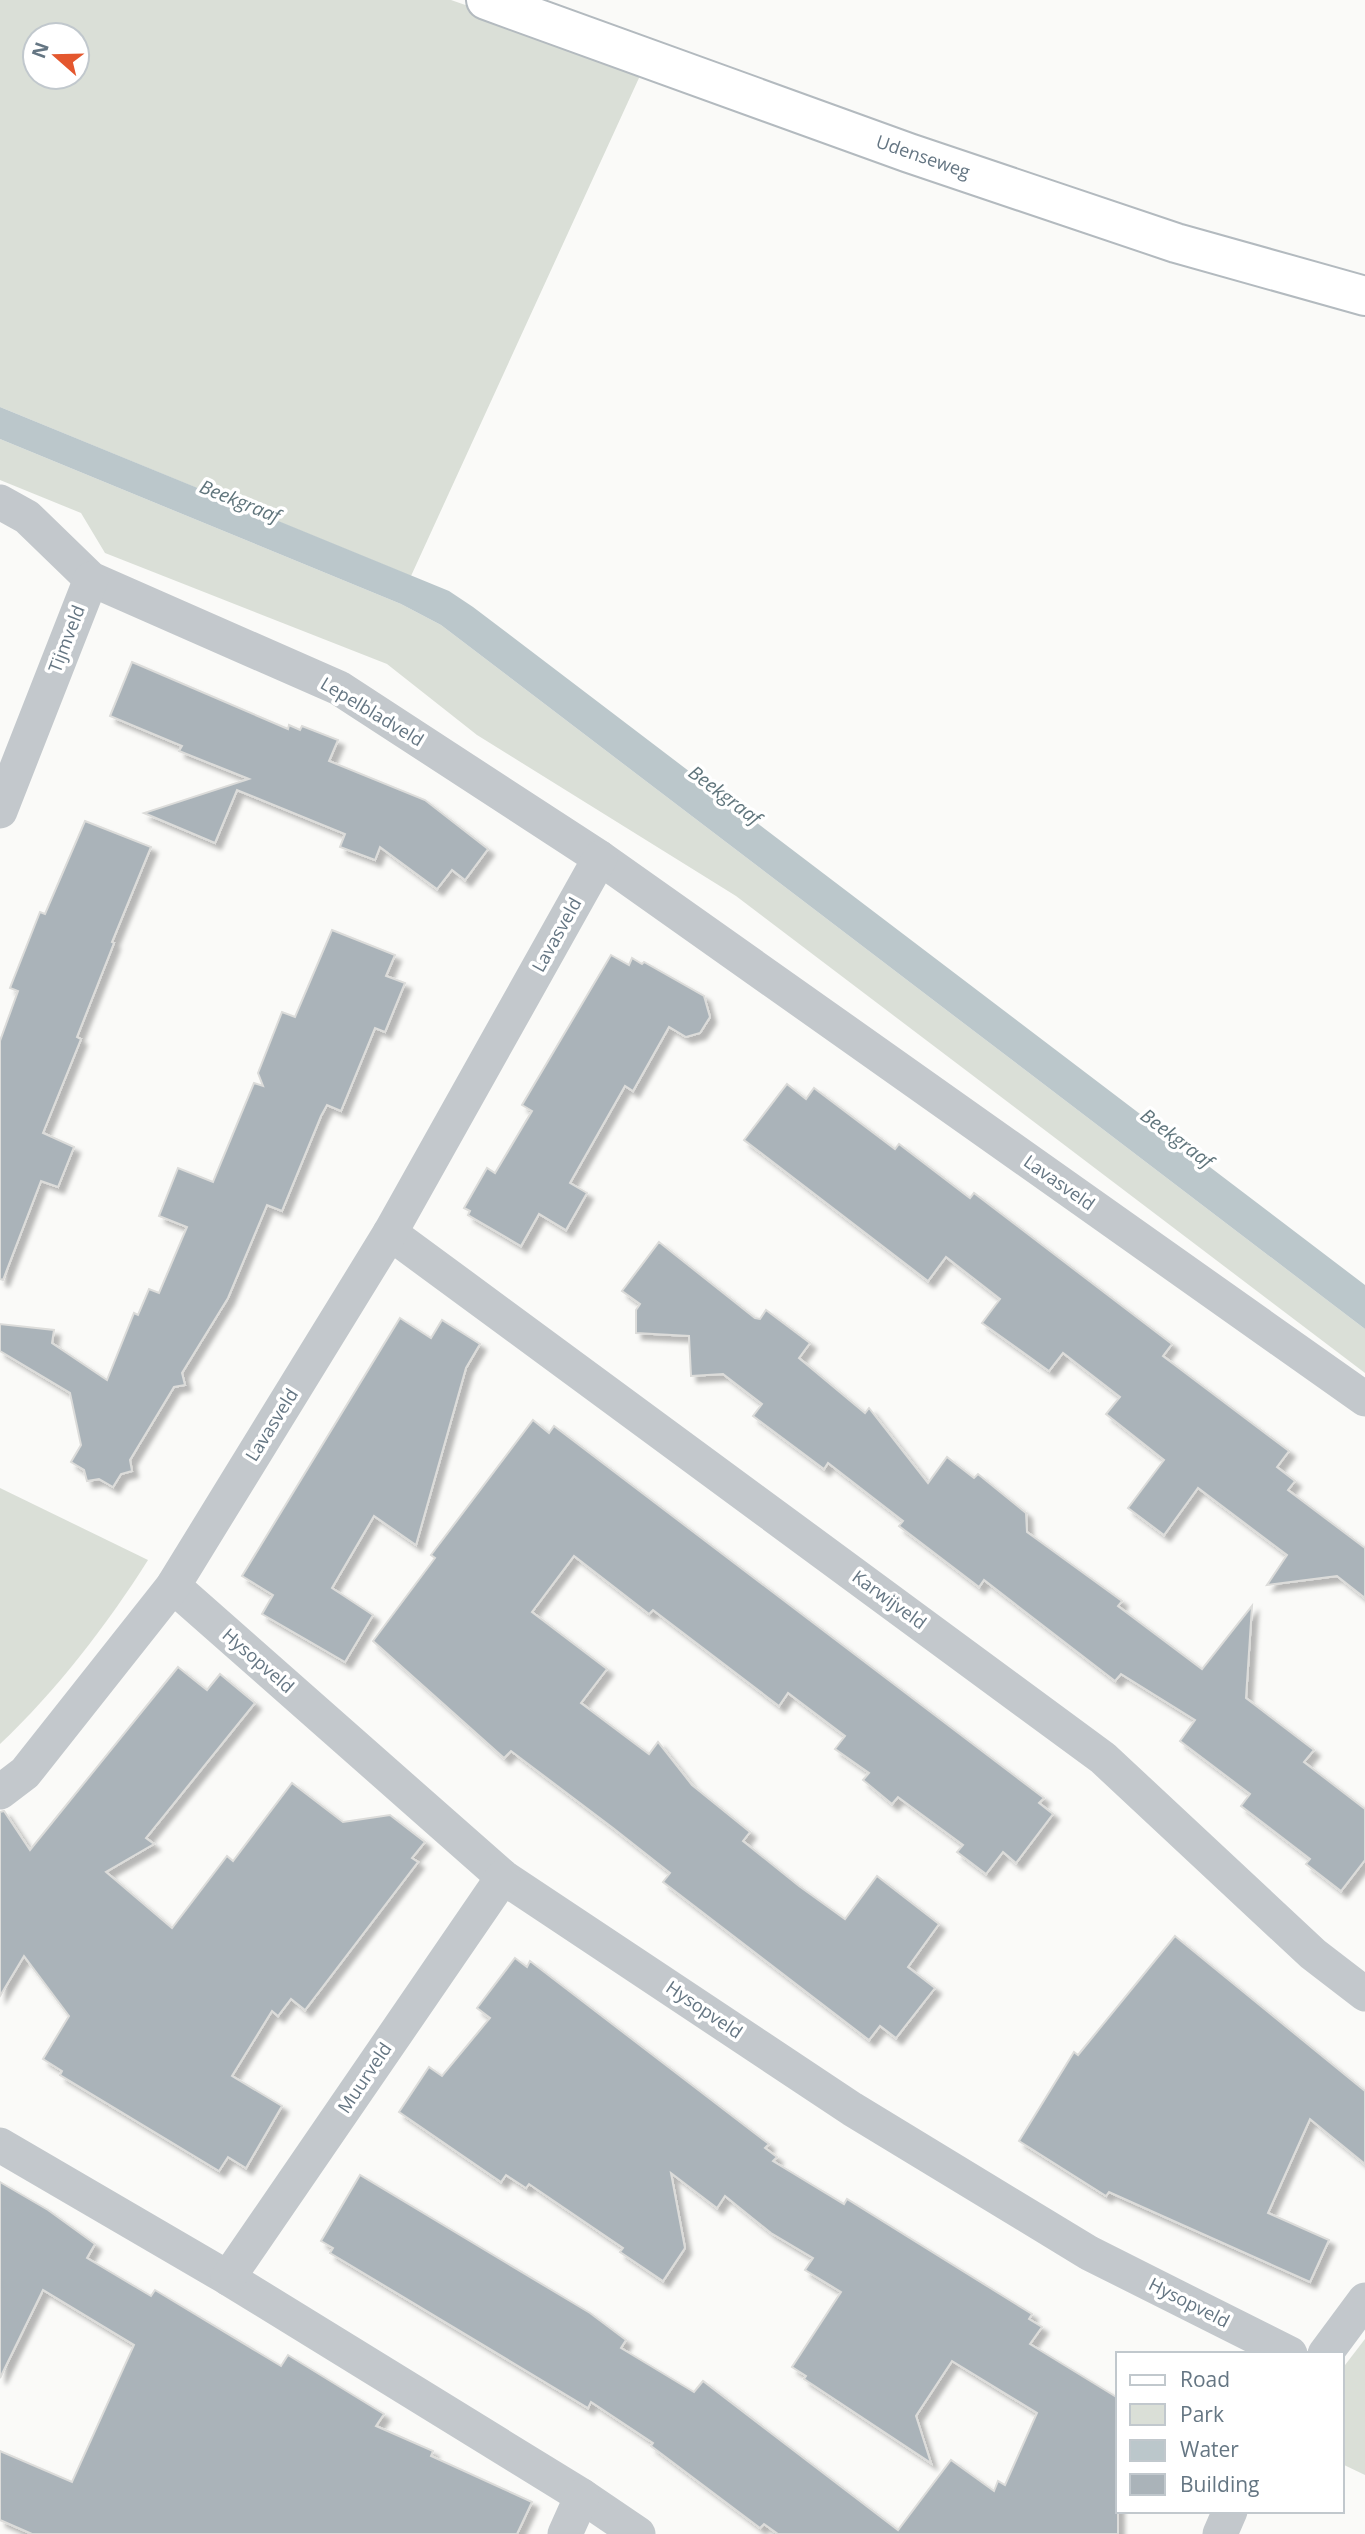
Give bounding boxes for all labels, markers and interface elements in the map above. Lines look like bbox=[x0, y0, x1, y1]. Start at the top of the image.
north arrow bbox=[21, 21, 91, 91]
text: N bbox=[25, 38, 55, 62]
street label: Udenseweg bbox=[873, 129, 974, 183]
water label: Beekgraaf bbox=[196, 473, 287, 530]
street label: Tijmveld bbox=[42, 602, 90, 676]
street label: Lepelbladveld bbox=[316, 671, 429, 751]
water label: Beekgraaf bbox=[683, 759, 769, 833]
street label: Lavasveld bbox=[526, 893, 586, 976]
water label: Beekgraaf bbox=[1135, 1102, 1221, 1176]
street label: Lavasveld bbox=[1019, 1149, 1100, 1215]
street label: Lavasveld bbox=[239, 1384, 303, 1465]
street label: Karwijveld bbox=[848, 1564, 931, 1634]
street label: Hysopveld bbox=[218, 1623, 300, 1698]
street label: Hysopveld bbox=[662, 1975, 747, 2044]
street label: Muurveld bbox=[332, 2037, 397, 2117]
street label: Hysopveld bbox=[1145, 2272, 1234, 2333]
legend bbox=[1116, 2352, 1344, 2513]
text: Road bbox=[1180, 2365, 1230, 2393]
text: Park bbox=[1180, 2400, 1224, 2428]
text: Water bbox=[1180, 2435, 1239, 2463]
text: Building bbox=[1180, 2470, 1259, 2498]

